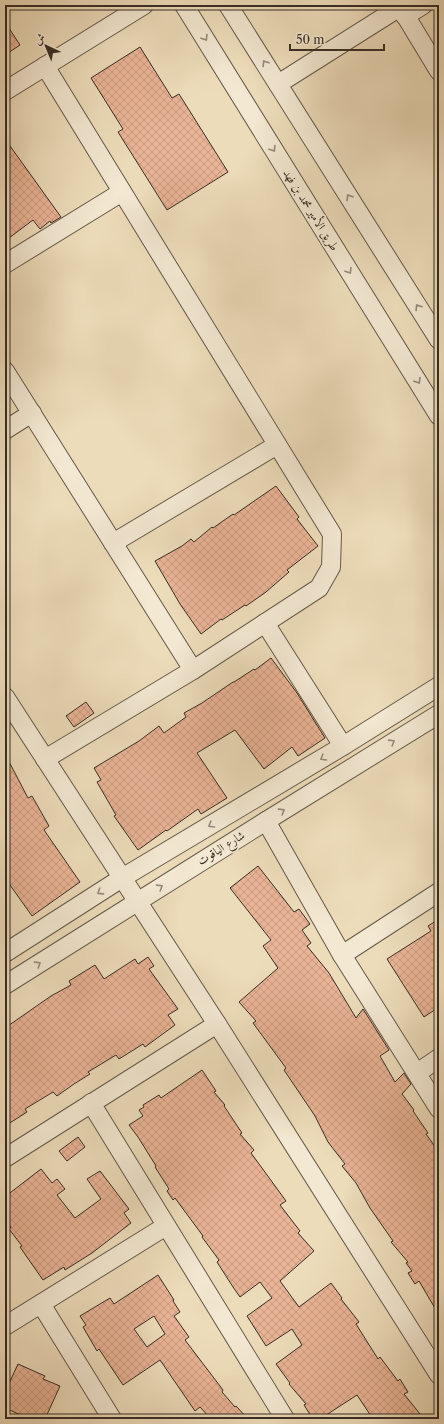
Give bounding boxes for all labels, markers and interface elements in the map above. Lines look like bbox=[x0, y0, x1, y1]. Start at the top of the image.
north arrow bbox=[26, 26, 66, 66]
scale bar bbox=[290, 26, 384, 52]
text: ش bbox=[30, 30, 48, 48]
text: 50 m bbox=[296, 32, 325, 47]
one-way arrow bbox=[200, 34, 207, 41]
one-way arrow bbox=[262, 60, 269, 67]
one-way arrow bbox=[268, 144, 275, 151]
street label: طريق الأمير محمد بن فهد bbox=[279, 166, 344, 254]
one-way arrow bbox=[346, 194, 354, 201]
one-way arrow bbox=[344, 267, 352, 274]
one-way arrow bbox=[415, 304, 423, 311]
one-way arrow bbox=[413, 377, 420, 384]
one-way arrow bbox=[388, 740, 395, 747]
one-way arrow bbox=[320, 754, 327, 761]
one-way arrow bbox=[278, 808, 285, 815]
one-way arrow bbox=[208, 820, 215, 827]
street label: شارع الياقوت bbox=[194, 827, 250, 871]
one-way arrow bbox=[156, 884, 163, 892]
one-way arrow bbox=[97, 887, 104, 895]
one-way arrow bbox=[34, 961, 41, 969]

